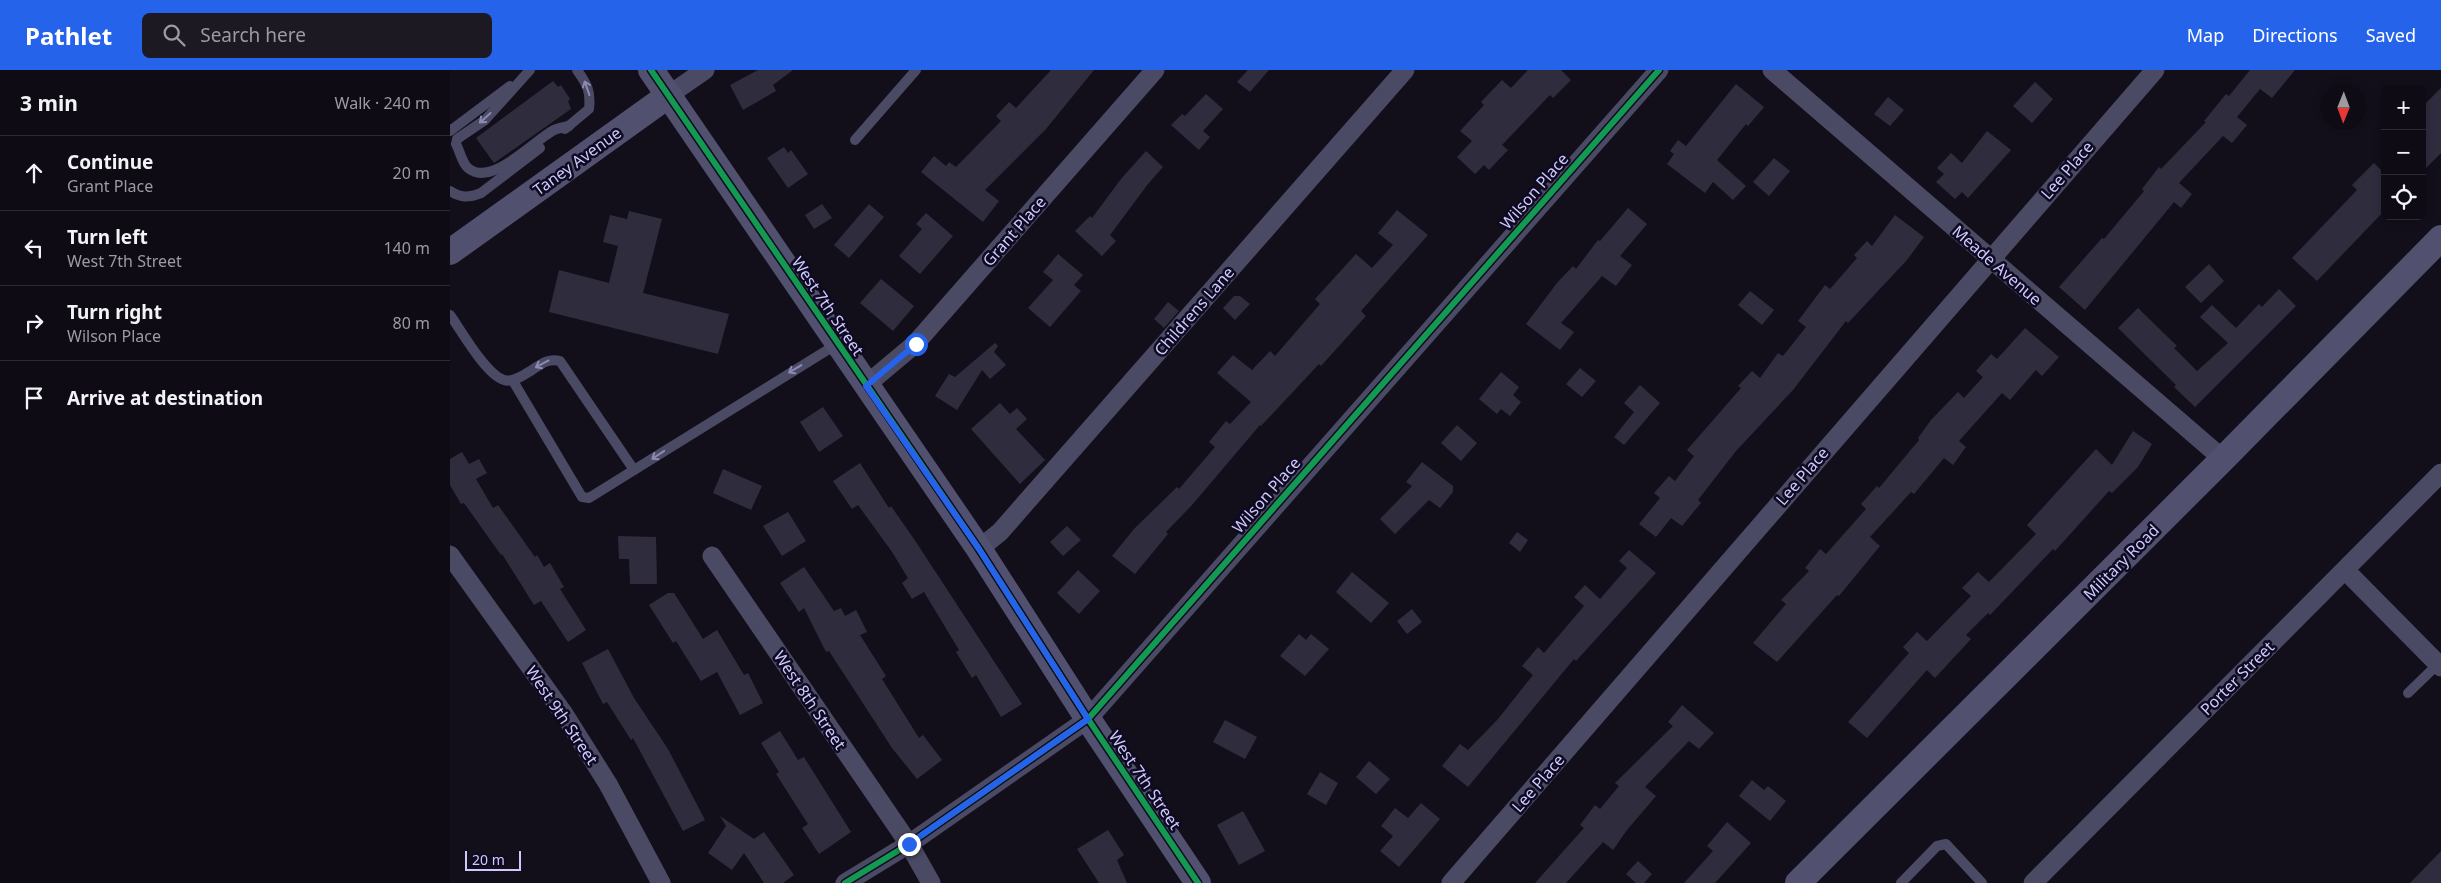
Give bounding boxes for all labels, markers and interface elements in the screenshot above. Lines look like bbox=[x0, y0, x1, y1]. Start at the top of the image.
search box bbox=[142, 13, 492, 58]
text: Pathlet bbox=[25, 19, 112, 52]
icon: search bbox=[160, 21, 188, 49]
text: Search here bbox=[200, 22, 306, 48]
text: Map bbox=[2187, 23, 2224, 47]
text: Directions bbox=[2252, 23, 2338, 47]
text: Saved bbox=[2366, 23, 2416, 47]
one-way arrow bbox=[582, 80, 592, 96]
north arrow bbox=[2321, 85, 2366, 130]
map controls bbox=[2381, 85, 2426, 220]
button: + bbox=[2381, 85, 2426, 130]
text: 3 min bbox=[20, 89, 78, 117]
text: Walk · 240 m bbox=[335, 92, 430, 114]
one-way arrow bbox=[478, 112, 491, 124]
street label: Taney Avenue bbox=[529, 122, 625, 200]
button: − bbox=[2381, 130, 2426, 175]
street label: Lee Place bbox=[2036, 136, 2098, 204]
street label: Wilson Place bbox=[1495, 148, 1573, 234]
text: Continue bbox=[67, 149, 153, 175]
icon: ahead bbox=[20, 159, 48, 187]
text: 20 m bbox=[393, 162, 430, 184]
text: Grant Place bbox=[67, 175, 153, 197]
button: locate bbox=[2381, 175, 2426, 220]
street label: Grant Place bbox=[977, 191, 1051, 271]
street label: Meade Avenue bbox=[1948, 220, 2046, 310]
text: Turn left bbox=[67, 224, 148, 250]
icon: left bbox=[20, 234, 48, 262]
text: 140 m bbox=[383, 237, 430, 259]
text: West 7th Street bbox=[67, 250, 182, 272]
street label: West 7th Street bbox=[787, 252, 869, 360]
street label: Childrens Lane bbox=[1149, 262, 1239, 360]
text: Turn right bbox=[67, 299, 162, 325]
icon: right bbox=[20, 309, 48, 337]
text: 80 m bbox=[393, 312, 430, 334]
text: Wilson Place bbox=[67, 325, 161, 347]
route start bbox=[905, 333, 928, 356]
one-way arrow bbox=[534, 359, 549, 369]
one-way arrow bbox=[788, 364, 803, 374]
icon: arrive bbox=[20, 384, 48, 412]
text: Arrive at destination bbox=[67, 385, 263, 411]
street label: Lee Place bbox=[1771, 442, 1833, 510]
one-way arrow bbox=[651, 450, 665, 460]
street label: Wilson Place bbox=[1227, 452, 1305, 538]
street label: Military Road bbox=[2078, 519, 2164, 605]
street label: Porter Street bbox=[2195, 636, 2279, 720]
street label: West 8th Street bbox=[769, 646, 851, 754]
street label: West 9th Street bbox=[521, 661, 603, 769]
street label: West 7th Street bbox=[1104, 726, 1186, 834]
street label: Lee Place bbox=[1507, 749, 1569, 817]
route end bbox=[898, 833, 921, 856]
scale bar bbox=[465, 848, 521, 871]
text: 20 m bbox=[472, 850, 505, 869]

